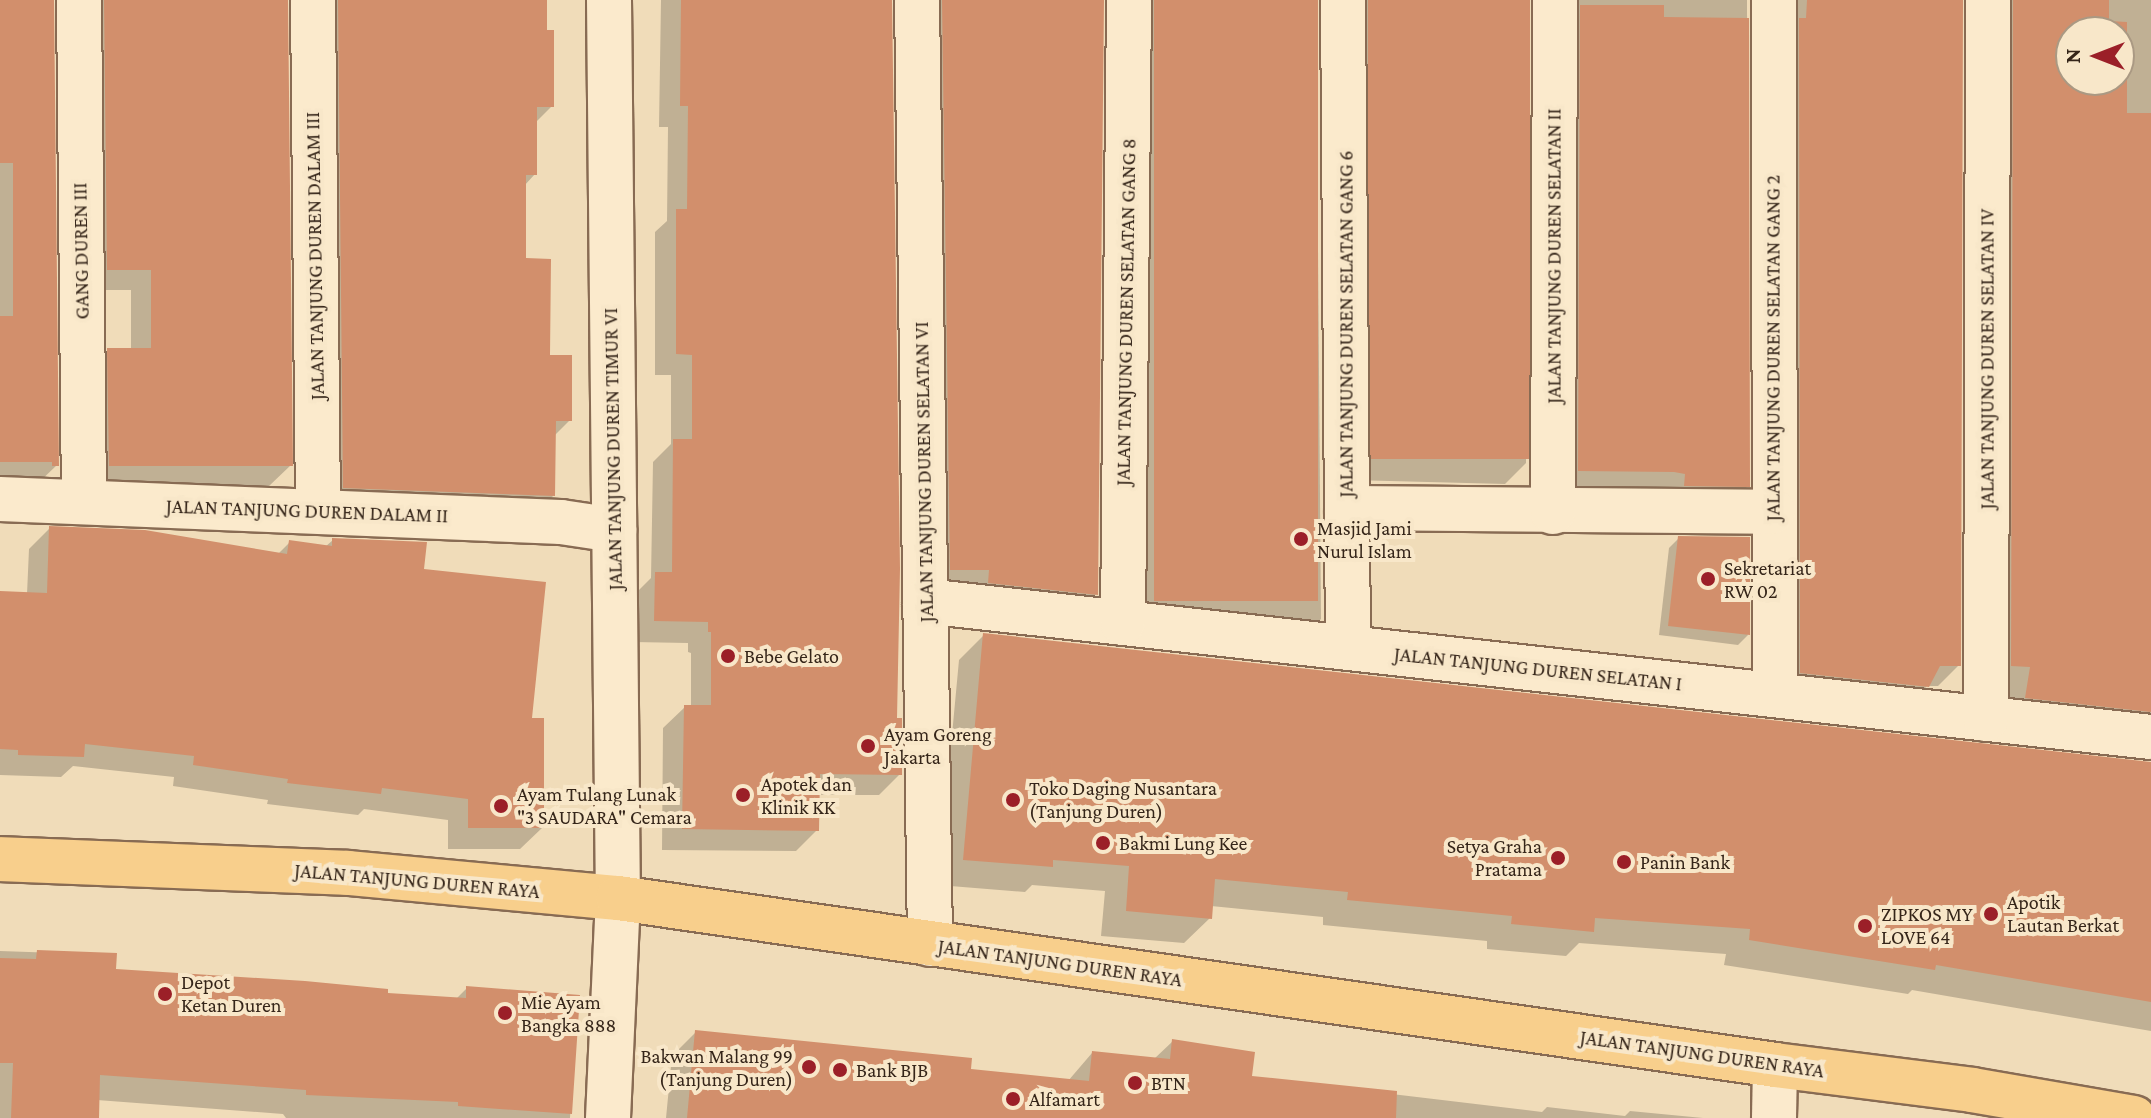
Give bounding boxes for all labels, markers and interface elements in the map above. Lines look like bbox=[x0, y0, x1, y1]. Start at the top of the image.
north arrow bbox=[2055, 16, 2135, 96]
text: N bbox=[2060, 49, 2085, 64]
street label: JALAN TANJUNG DUREN SELATAN II bbox=[1542, 108, 1566, 404]
street label: JALAN TANJUNG DUREN DALAM III bbox=[300, 112, 330, 400]
street label: JALAN TANJUNG DUREN SELATAN GANG 8 bbox=[1111, 138, 1141, 486]
street label: JALAN TANJUNG DUREN SELATAN GANG 6 bbox=[1334, 151, 1358, 497]
street label: JALAN TANJUNG DUREN SELATAN GANG 2 bbox=[1761, 175, 1785, 521]
street label: GANG DUREN III bbox=[68, 182, 94, 320]
street label: JALAN TANJUNG DUREN SELATAN IV bbox=[1975, 209, 1999, 509]
street label: JALAN TANJUNG DUREN TIMUR VI bbox=[599, 307, 627, 591]
street label: JALAN TANJUNG DUREN SELATAN VI bbox=[909, 321, 939, 623]
street label: JALAN TANJUNG DUREN DALAM II bbox=[166, 494, 448, 528]
place label: Masjid Jami Nurul Islam bbox=[1317, 516, 1412, 563]
marker: Masjid Jami Nurul Islam bbox=[1292, 530, 1310, 548]
place label: Sekretariat RW 02 bbox=[1724, 556, 1811, 603]
marker: Sekretariat RW 02 bbox=[1699, 570, 1717, 588]
street label: JALAN TANJUNG DUREN SELATAN I bbox=[1393, 642, 1683, 696]
place label: Bebe Gelato bbox=[744, 644, 839, 668]
marker: Bebe Gelato bbox=[719, 647, 737, 665]
place label: Ayam Goreng Jakarta bbox=[884, 722, 992, 769]
marker: Ayam Goreng Jakarta bbox=[859, 737, 877, 755]
place label: Apotek dan Klinik KK bbox=[761, 772, 852, 819]
place label: Toko Daging Nusantara (Tanjung Duren) bbox=[1029, 776, 1217, 823]
place label: Ayam Tulang Lunak "3 SAUDARA" Cemara bbox=[517, 782, 692, 829]
marker: Apotek dan Klinik KK bbox=[732, 784, 754, 806]
marker: Toko Daging Nusantara (Tanjung Duren) bbox=[1004, 791, 1022, 809]
marker: Ayam Tulang Lunak "3 SAUDARA" Cemara bbox=[492, 797, 510, 815]
place label: Bakmi Lung Kee bbox=[1119, 831, 1247, 855]
marker: Bakmi Lung Kee bbox=[1094, 834, 1112, 852]
place label: Setya Graha Pratama bbox=[1447, 834, 1542, 881]
marker: Setya Graha Pratama bbox=[1549, 849, 1567, 867]
place label: Panin Bank bbox=[1640, 850, 1730, 874]
marker: Panin Bank bbox=[1615, 853, 1633, 871]
street label: JALAN TANJUNG DUREN RAYA bbox=[293, 858, 541, 904]
place label: Apotik Lautan Berkat bbox=[2007, 890, 2119, 937]
place label: ZIPKOS MY LOVE 64 bbox=[1881, 902, 1972, 949]
marker: Apotik Lautan Berkat bbox=[1982, 905, 2000, 923]
marker: ZIPKOS MY LOVE 64 bbox=[1856, 917, 1874, 935]
street label: JALAN TANJUNG DUREN RAYA bbox=[937, 934, 1183, 992]
place label: Depot Ketan Duren bbox=[181, 970, 281, 1017]
marker: Depot Ketan Duren bbox=[156, 985, 174, 1003]
place label: Mie Ayam Bangka 888 bbox=[521, 990, 616, 1037]
marker: Mie Ayam Bangka 888 bbox=[496, 1004, 514, 1022]
street label: JALAN TANJUNG DUREN RAYA bbox=[1579, 1025, 1825, 1083]
place label: Bakwan Malang 99 (Tanjung Duren) bbox=[640, 1044, 793, 1091]
marker: Bakwan Malang 99 (Tanjung Duren) bbox=[800, 1058, 818, 1076]
place label: Bank BJB bbox=[856, 1058, 928, 1082]
marker: Bank BJB bbox=[831, 1061, 849, 1079]
place label: BTN bbox=[1151, 1071, 1186, 1095]
marker: BTN bbox=[1126, 1074, 1144, 1092]
place label: Alfamart bbox=[1029, 1087, 1100, 1111]
marker: Alfamart bbox=[1004, 1090, 1022, 1108]

